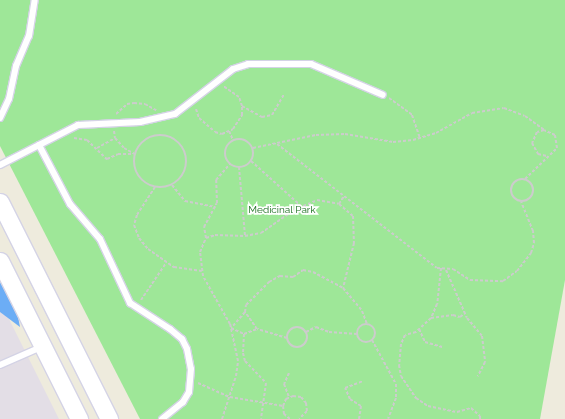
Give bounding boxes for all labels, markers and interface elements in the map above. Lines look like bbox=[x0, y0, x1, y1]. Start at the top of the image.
park label: Medicinal Park bbox=[248, 204, 316, 216]

